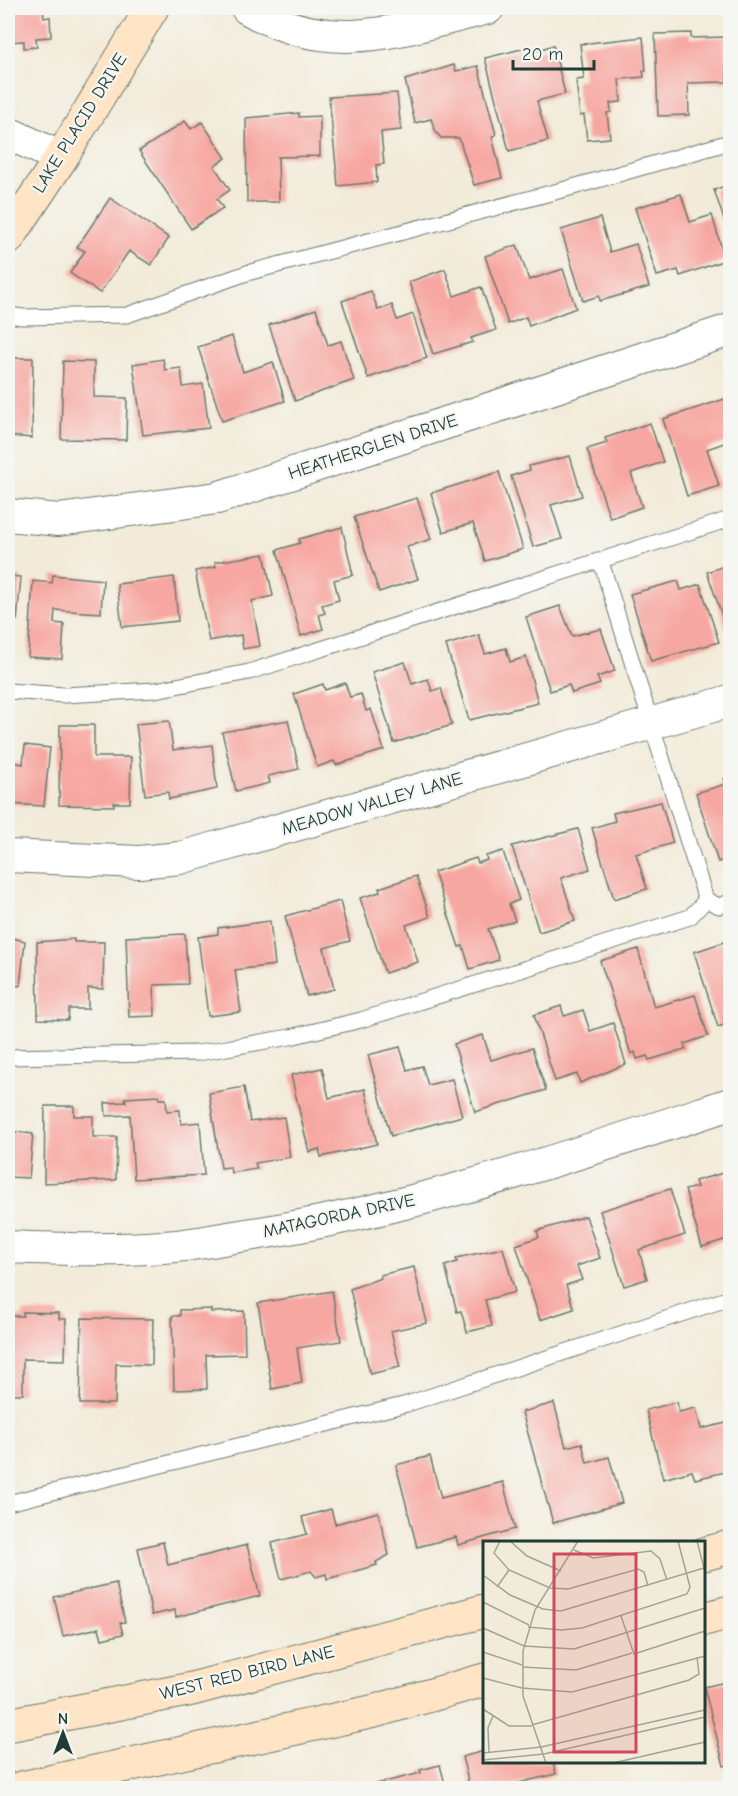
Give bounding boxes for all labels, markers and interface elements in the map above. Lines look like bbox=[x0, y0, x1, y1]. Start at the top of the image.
scale bar bbox=[513, 33, 594, 71]
text: 20 m bbox=[522, 44, 563, 65]
street label: LAKE PLACID DRIVE bbox=[28, 49, 132, 197]
street label: HEATHERGLEN DRIVE bbox=[285, 410, 461, 484]
street label: MEADOW VALLEY LANE bbox=[279, 768, 465, 840]
street label: MATAGORDA DRIVE bbox=[261, 1190, 417, 1242]
inset map bbox=[483, 1541, 705, 1763]
street label: WEST RED BIRD LANE bbox=[158, 1641, 337, 1705]
north arrow bbox=[33, 1703, 93, 1763]
text: N bbox=[58, 1710, 68, 1728]

